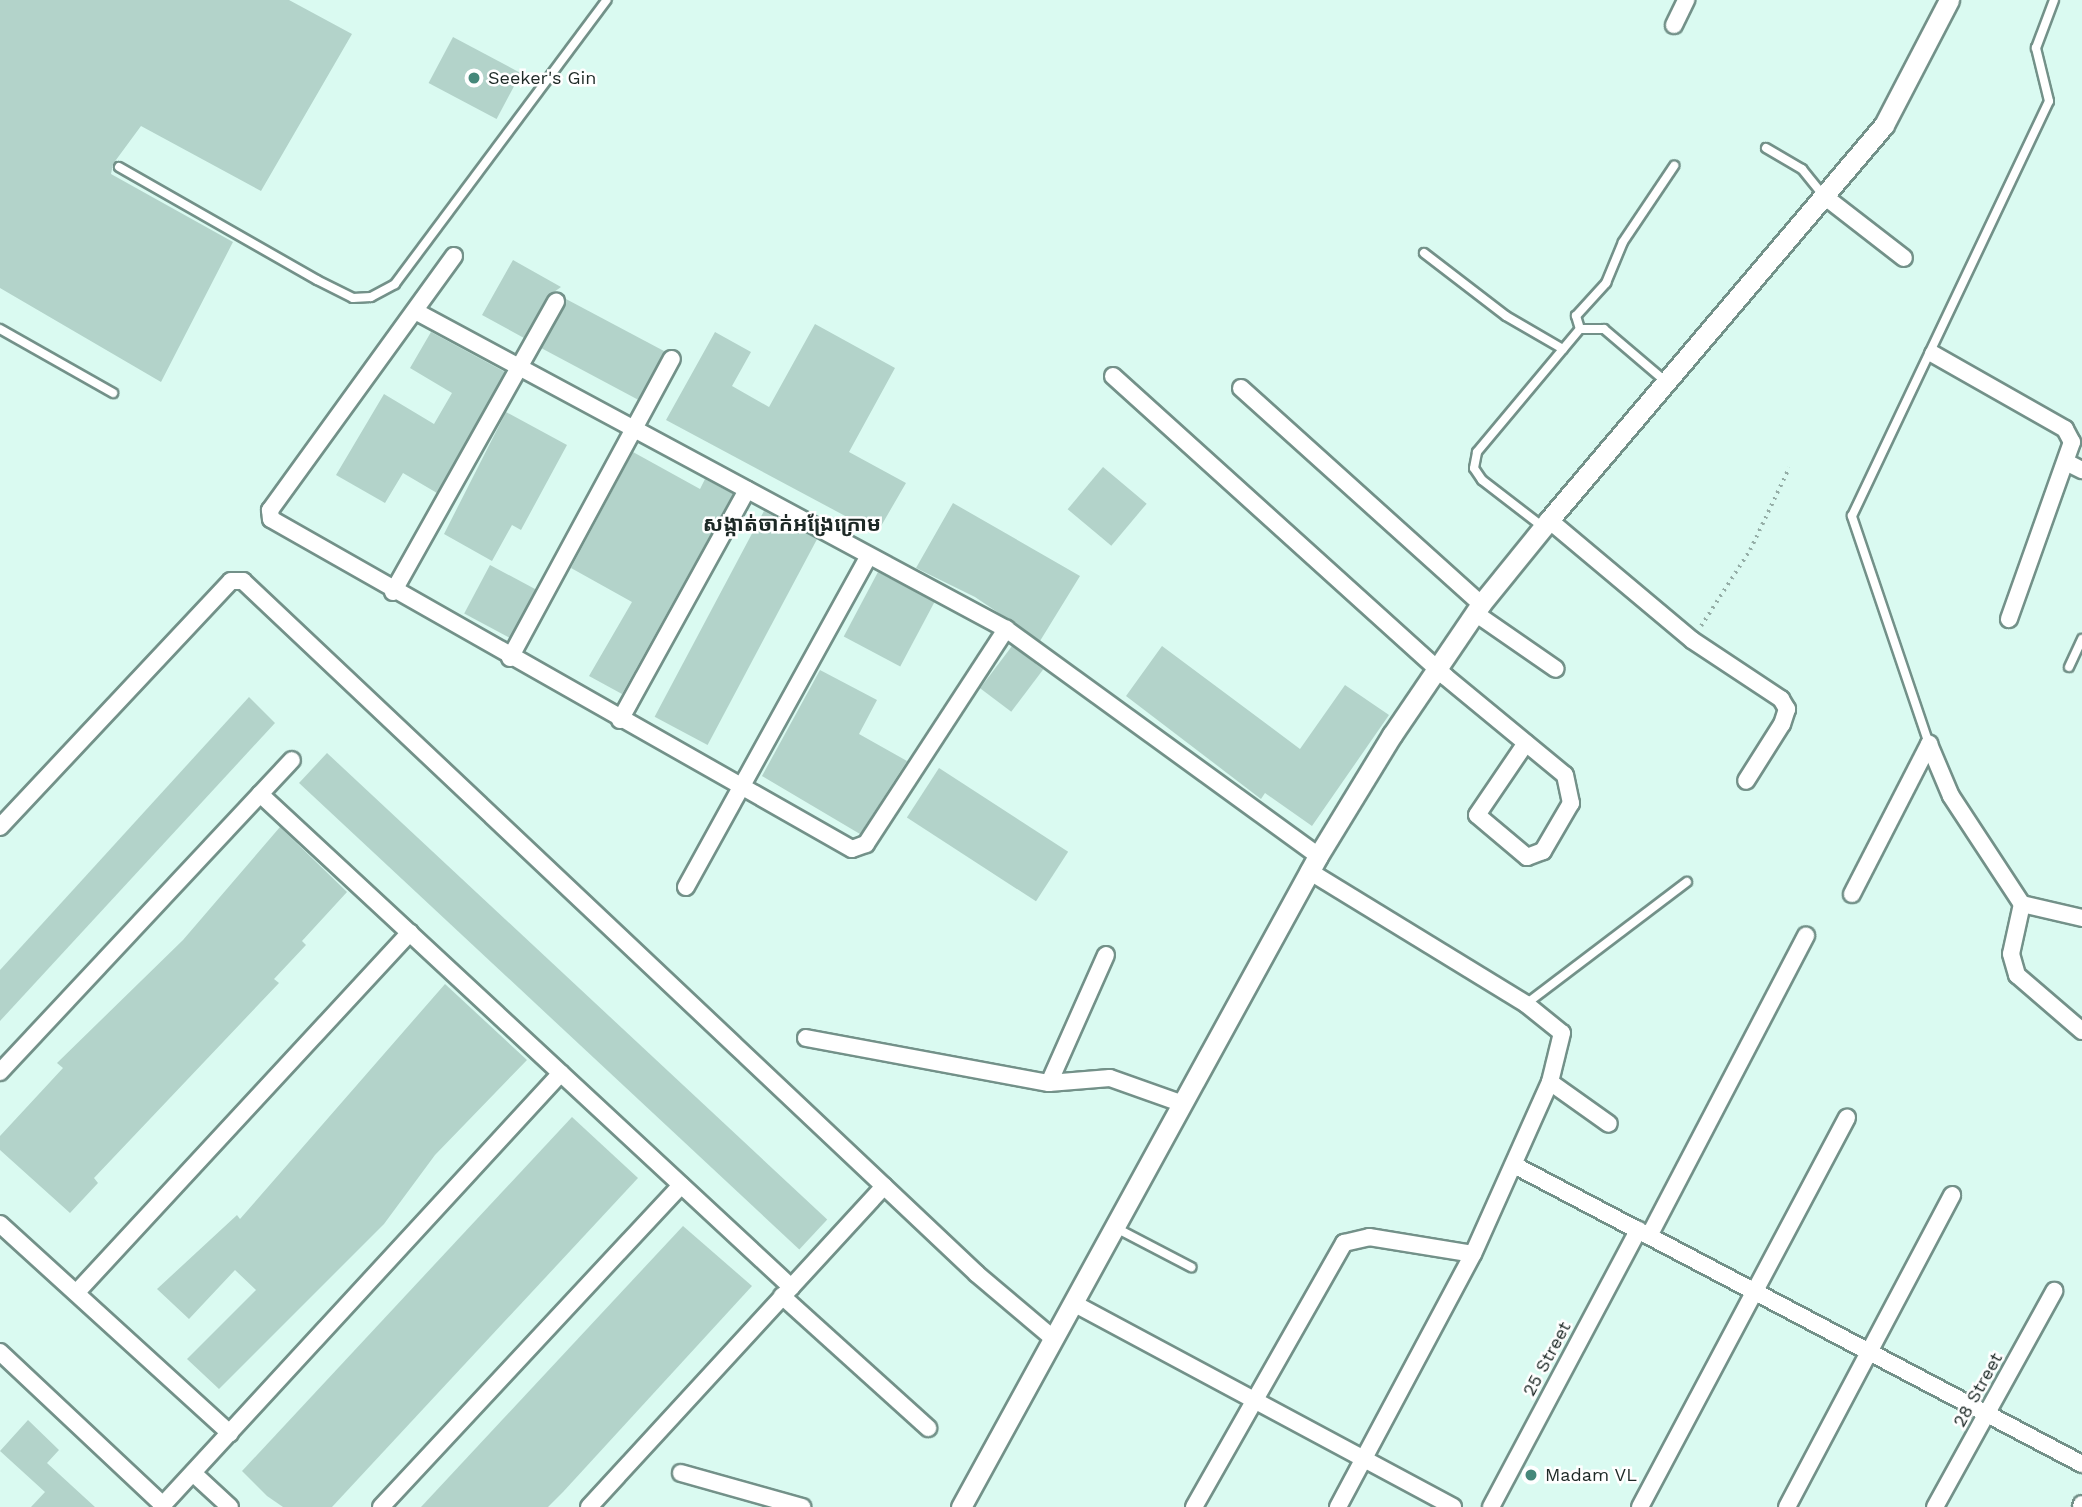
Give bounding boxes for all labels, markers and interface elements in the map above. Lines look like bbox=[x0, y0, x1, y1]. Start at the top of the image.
place label: Seeker's Gin bbox=[488, 67, 596, 89]
marker: Seeker's Gin bbox=[466, 70, 482, 86]
district label: សង្កាត់ចាក់អង្រែក្រោម bbox=[703, 511, 881, 537]
street label: 25 Street bbox=[1518, 1318, 1576, 1400]
street label: 28 Street bbox=[1949, 1349, 2007, 1431]
place label: Madam VL bbox=[1545, 1464, 1638, 1486]
marker: Madam VL bbox=[1523, 1467, 1539, 1483]

